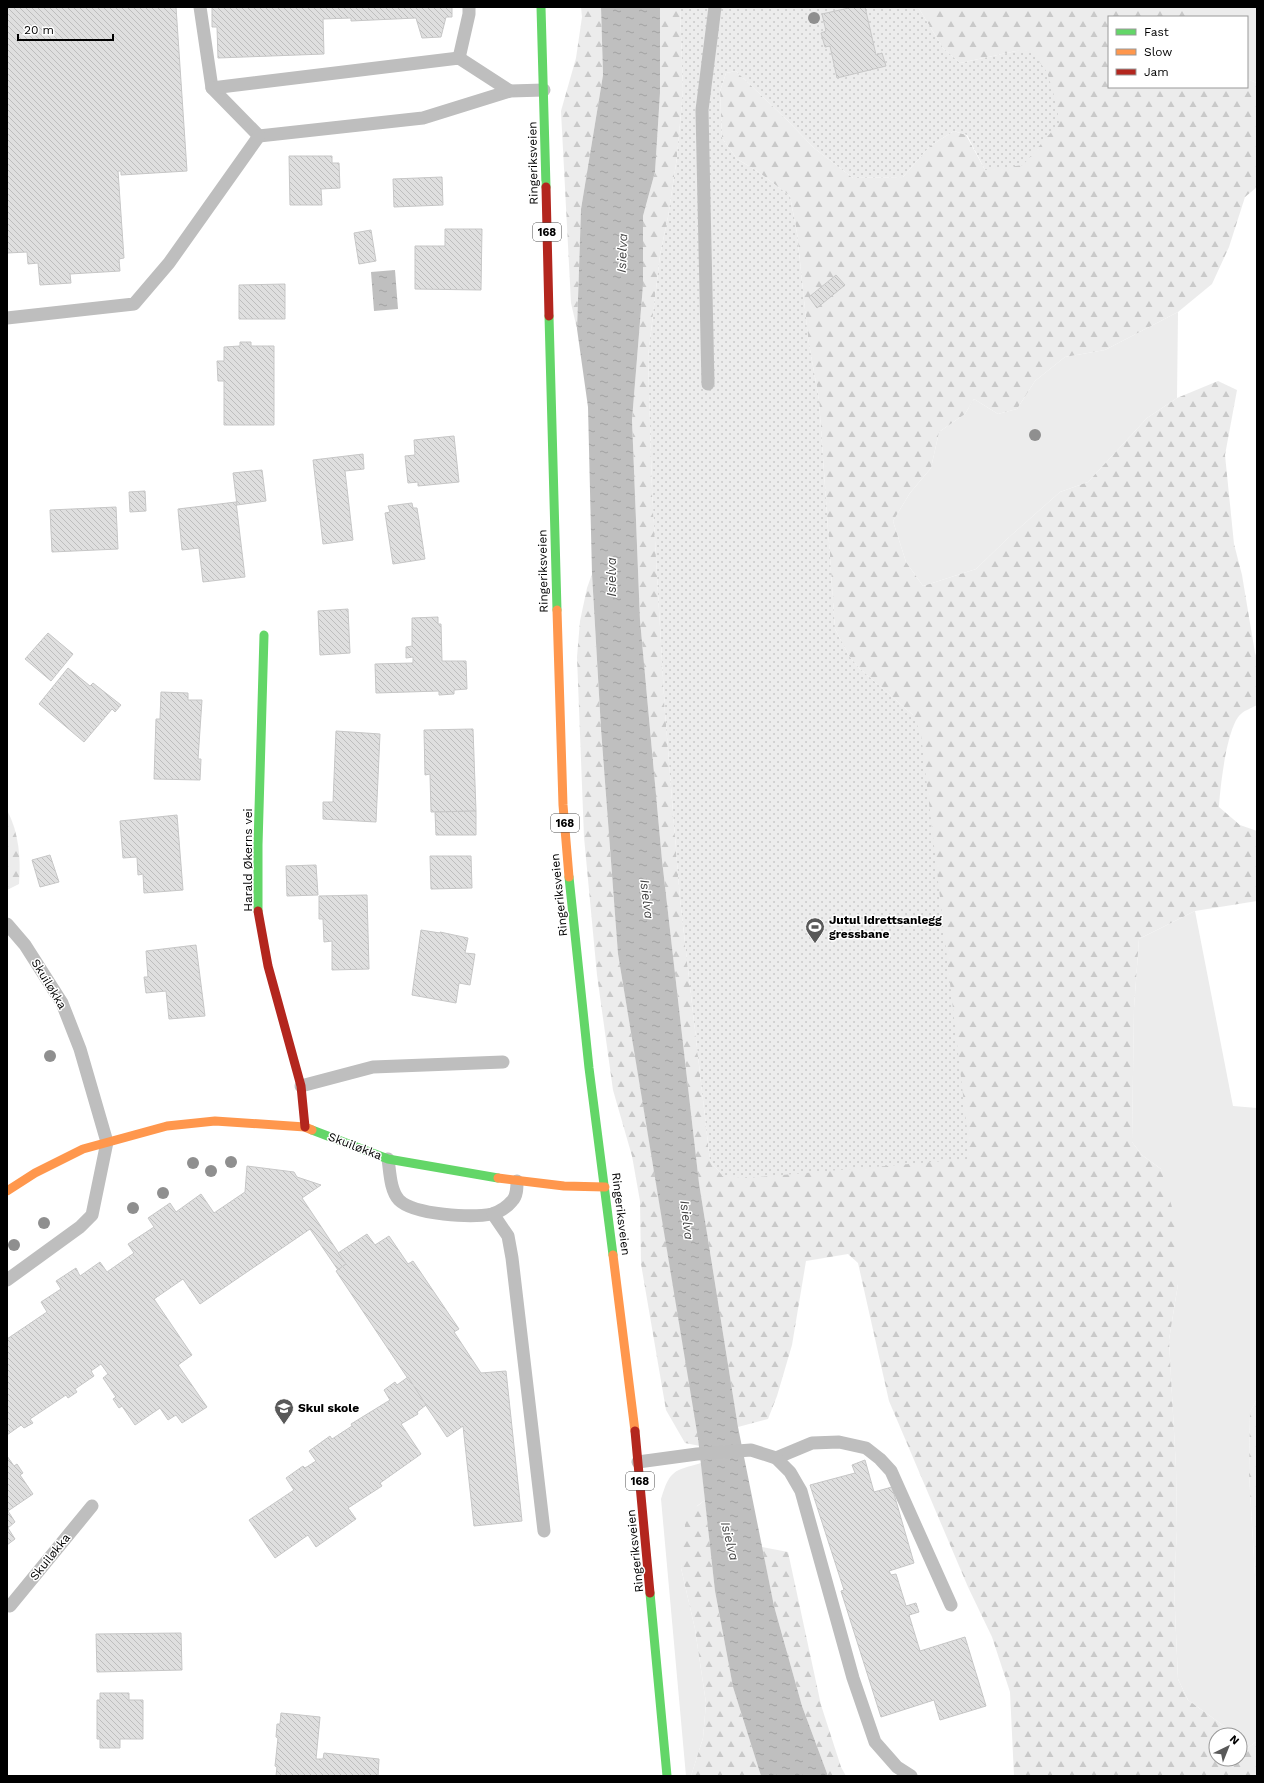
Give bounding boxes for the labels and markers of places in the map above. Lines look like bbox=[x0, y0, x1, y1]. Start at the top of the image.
place label: Jutul idrettsanlegg gressbane bbox=[829, 913, 942, 941]
sports icon: Jutul idrettsanlegg gressbane bbox=[804, 916, 826, 944]
school or university icon: Skui skole bbox=[273, 1397, 295, 1425]
place label: Skui skole bbox=[298, 1401, 359, 1415]

